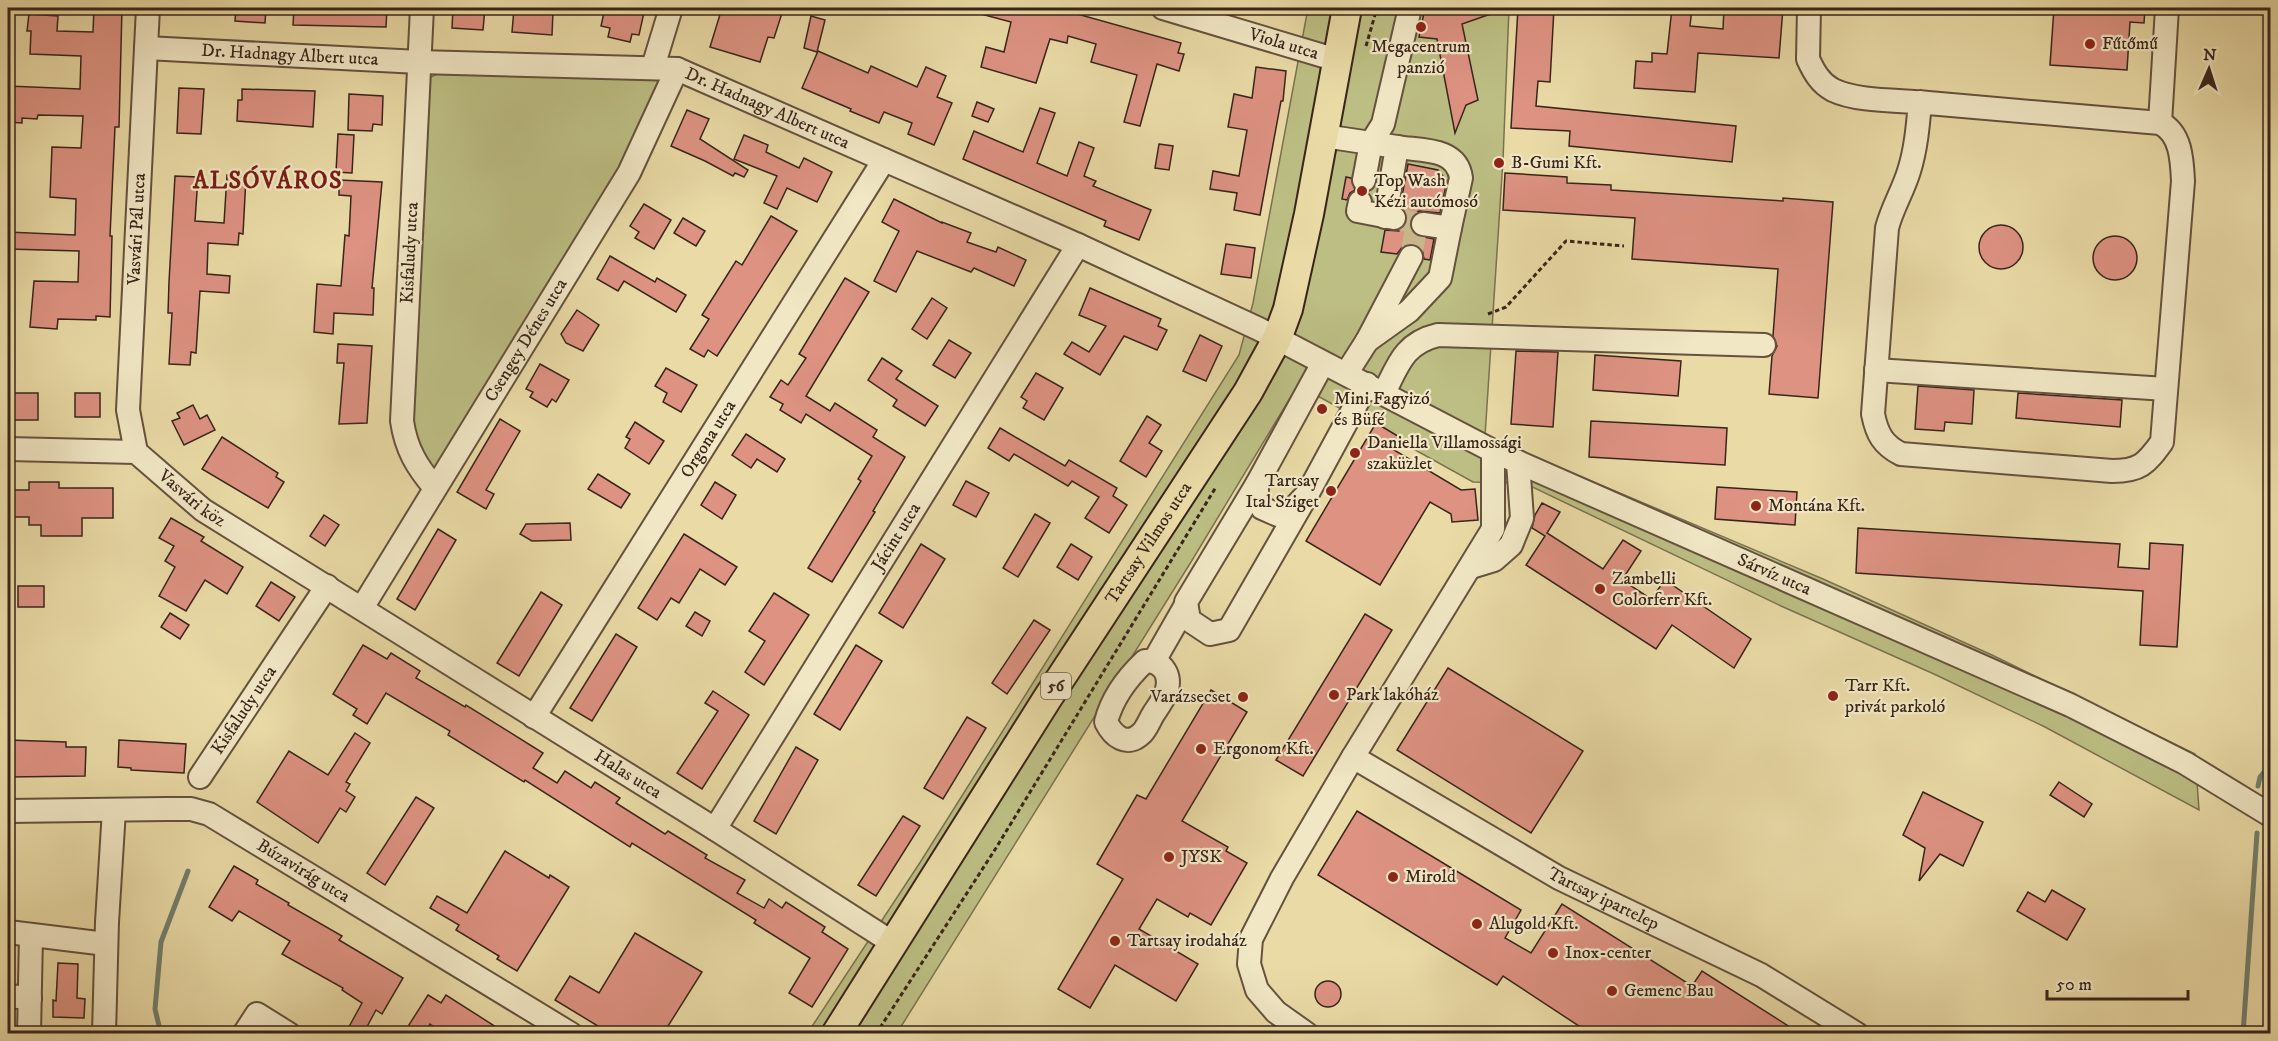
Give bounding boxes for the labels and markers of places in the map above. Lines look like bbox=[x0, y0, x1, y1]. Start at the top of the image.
marker: Megacentrum panzió bbox=[1414, 20, 1428, 34]
place label: Fűtőmű bbox=[2102, 33, 2158, 55]
place label: Megacentrum panzió bbox=[1371, 36, 1471, 79]
marker: Fűtőmű bbox=[2083, 37, 2097, 51]
place label: B-Gumi Kft. bbox=[1511, 152, 1601, 174]
marker: B-Gumi Kft. bbox=[1492, 156, 1506, 170]
place label: Top Wash Kézi autómosó bbox=[1374, 170, 1478, 213]
marker: Top Wash Kézi autómosó bbox=[1355, 184, 1369, 198]
place label: Mini Fagyizó és Büfé bbox=[1334, 388, 1430, 431]
marker: Mini Fagyizó és Büfé bbox=[1315, 402, 1329, 416]
place label: Daniella Villamossági szaküzlet bbox=[1367, 432, 1522, 475]
marker: Daniella Villamossági szaküzlet bbox=[1348, 446, 1362, 460]
place label: Tartsay Ital Sziget bbox=[1245, 470, 1319, 513]
marker: Tartsay Ital Sziget bbox=[1324, 484, 1338, 498]
place label: Montána Kft. bbox=[1768, 495, 1865, 517]
marker: Montána Kft. bbox=[1749, 499, 1763, 513]
place label: Zambelli Colorferr Kft. bbox=[1612, 568, 1712, 611]
marker: Zambelli Colorferr Kft. bbox=[1593, 582, 1607, 596]
place label: Tarr Kft. privát parkoló bbox=[1844, 675, 1946, 718]
place label: Park lakóház bbox=[1346, 684, 1439, 706]
place label: Varázsecset bbox=[1149, 686, 1231, 708]
marker: Park lakóház bbox=[1327, 688, 1341, 702]
marker: Tarr Kft. privát parkoló bbox=[1826, 689, 1840, 703]
marker: Varázsecset bbox=[1236, 690, 1250, 704]
place label: Ergonom Kft. bbox=[1213, 738, 1314, 760]
marker: Ergonom Kft. bbox=[1194, 742, 1208, 756]
place label: JYSK bbox=[1179, 846, 1222, 868]
marker: JYSK bbox=[1162, 850, 1176, 864]
place label: Mirold bbox=[1405, 866, 1456, 888]
marker: Mirold bbox=[1386, 870, 1400, 884]
place label: Alugold Kft. bbox=[1489, 913, 1579, 935]
marker: Alugold Kft. bbox=[1470, 917, 1484, 931]
place label: Tartsay irodaház bbox=[1127, 930, 1247, 952]
marker: Tartsay irodaház bbox=[1108, 934, 1122, 948]
place label: Inox-center bbox=[1565, 942, 1651, 964]
marker: Inox-center bbox=[1546, 946, 1560, 960]
place label: Gemenc Bau bbox=[1624, 980, 1714, 1002]
marker: Gemenc Bau bbox=[1605, 984, 1619, 998]

